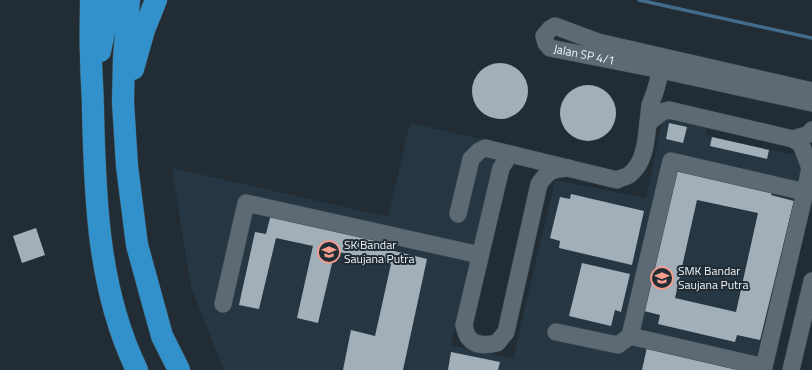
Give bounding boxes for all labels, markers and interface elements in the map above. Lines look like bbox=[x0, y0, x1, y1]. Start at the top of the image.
street label: Jalan SP 4/1 bbox=[552, 39, 617, 70]
place label: SK Bandar Saujana Putra bbox=[344, 235, 415, 268]
school or university icon: SK Bandar Saujana Putra bbox=[316, 239, 342, 265]
place label: SMK Bandar Saujana Putra bbox=[678, 261, 749, 294]
school or university icon: SMK Bandar Saujana Putra bbox=[649, 265, 675, 291]

